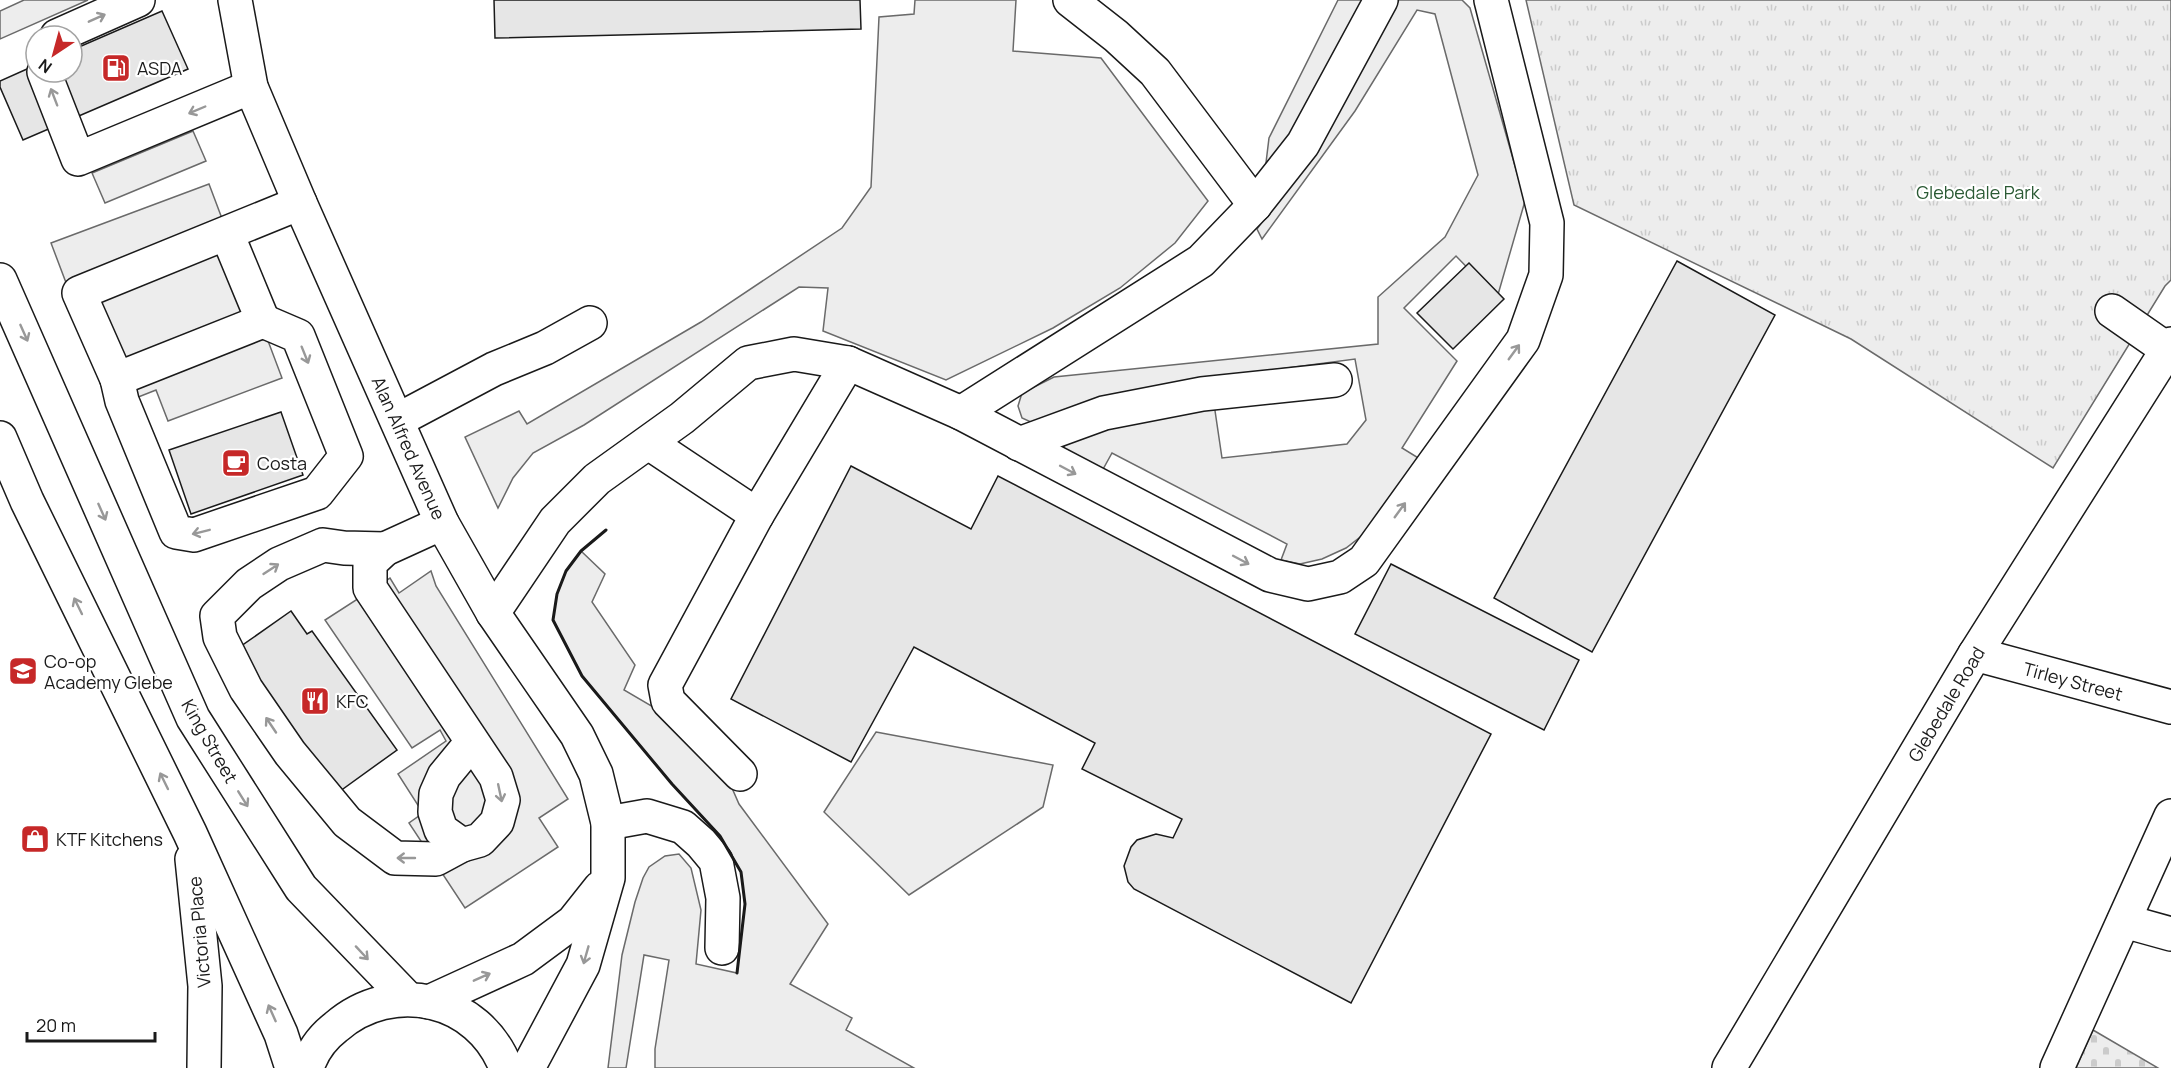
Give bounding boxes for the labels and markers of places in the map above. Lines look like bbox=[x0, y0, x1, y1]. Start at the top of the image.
fuel station icon: ASDA bbox=[100, 52, 132, 84]
place label: ASDA bbox=[137, 56, 183, 80]
cafe icon: Costa bbox=[220, 447, 252, 479]
place label: Costa bbox=[257, 451, 307, 475]
place label: Co-op Academy Glebe bbox=[44, 649, 173, 694]
school or university icon: Co-op Academy Glebe bbox=[7, 655, 39, 687]
restaurant icon: KFC bbox=[299, 685, 331, 717]
place label: KFC bbox=[336, 689, 369, 713]
shop icon: KTF Kitchens bbox=[19, 823, 51, 855]
place label: KTF Kitchens bbox=[56, 827, 163, 851]

